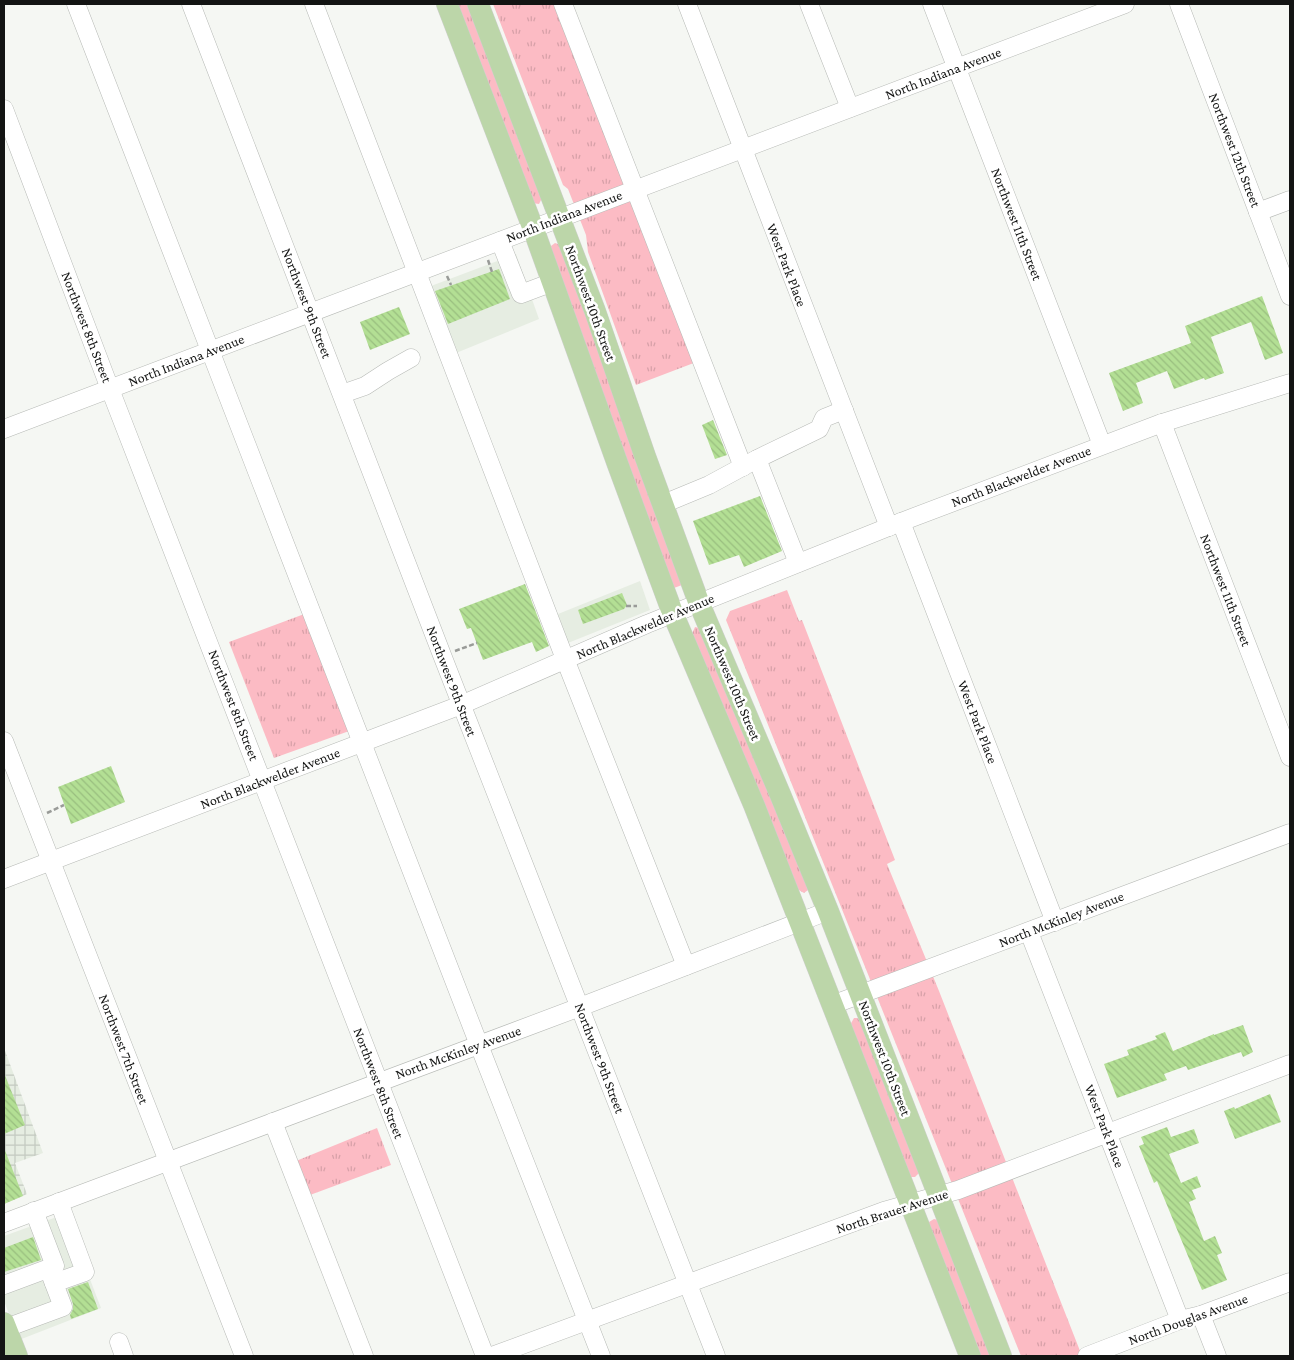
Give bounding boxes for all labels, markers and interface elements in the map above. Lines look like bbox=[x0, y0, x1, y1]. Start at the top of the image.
street label: North Indiana Avenue bbox=[883, 44, 1003, 102]
street label: Northwest 12th Street bbox=[1206, 91, 1264, 210]
street label: Northwest 11th Street bbox=[988, 166, 1046, 283]
street label: North Indiana Avenue bbox=[504, 187, 624, 245]
street label: West Park Place bbox=[764, 221, 810, 309]
street label: Northwest 10th Street bbox=[563, 243, 620, 364]
street label: Northwest 9th Street bbox=[279, 246, 336, 361]
street label: Northwest 8th Street bbox=[59, 269, 116, 385]
street label: North Indiana Avenue bbox=[126, 331, 246, 389]
street label: North Blackwelder Avenue bbox=[949, 442, 1093, 510]
street label: Northwest 11th Street bbox=[1197, 532, 1255, 649]
street label: North Blackwelder Avenue bbox=[574, 590, 716, 662]
street label: Northwest 9th Street bbox=[424, 624, 481, 739]
street label: Northwest 10th Street bbox=[702, 624, 764, 743]
street label: Northwest 8th Street bbox=[206, 647, 263, 763]
street label: West Park Place bbox=[955, 678, 1001, 766]
street label: North Blackwelder Avenue bbox=[198, 744, 342, 812]
street label: North McKinley Avenue bbox=[996, 888, 1126, 950]
street label: Northwest 7th Street bbox=[96, 992, 152, 1106]
street label: Northwest 10th Street bbox=[856, 998, 915, 1118]
street label: Northwest 9th Street bbox=[572, 1001, 629, 1116]
street label: North McKinley Avenue bbox=[393, 1022, 523, 1082]
street label: Northwest 8th Street bbox=[351, 1025, 408, 1141]
street label: West Park Place bbox=[1082, 1082, 1128, 1170]
street label: North Brauer Avenue bbox=[834, 1185, 950, 1237]
street label: North Douglas Avenue bbox=[1126, 1290, 1250, 1348]

